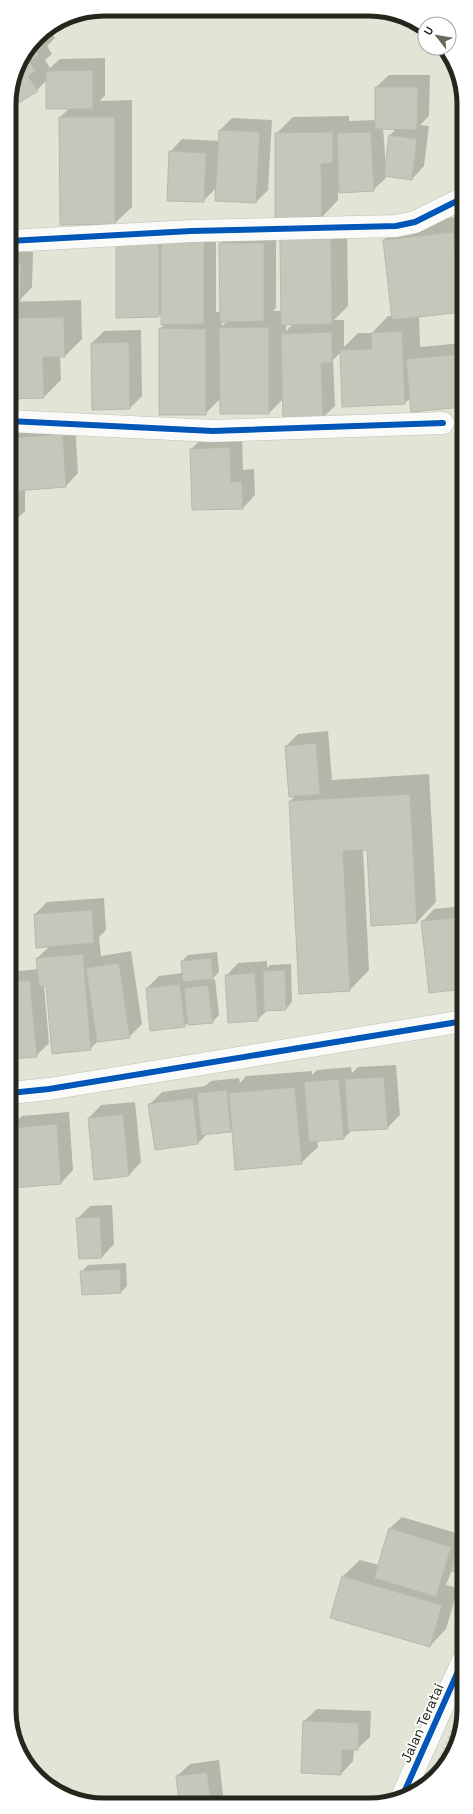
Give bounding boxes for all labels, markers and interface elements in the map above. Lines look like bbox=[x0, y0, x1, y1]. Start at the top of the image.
north arrow bbox=[417, 16, 457, 56]
text: U bbox=[421, 24, 436, 38]
street label: Jalan Teratai bbox=[397, 1681, 447, 1765]

